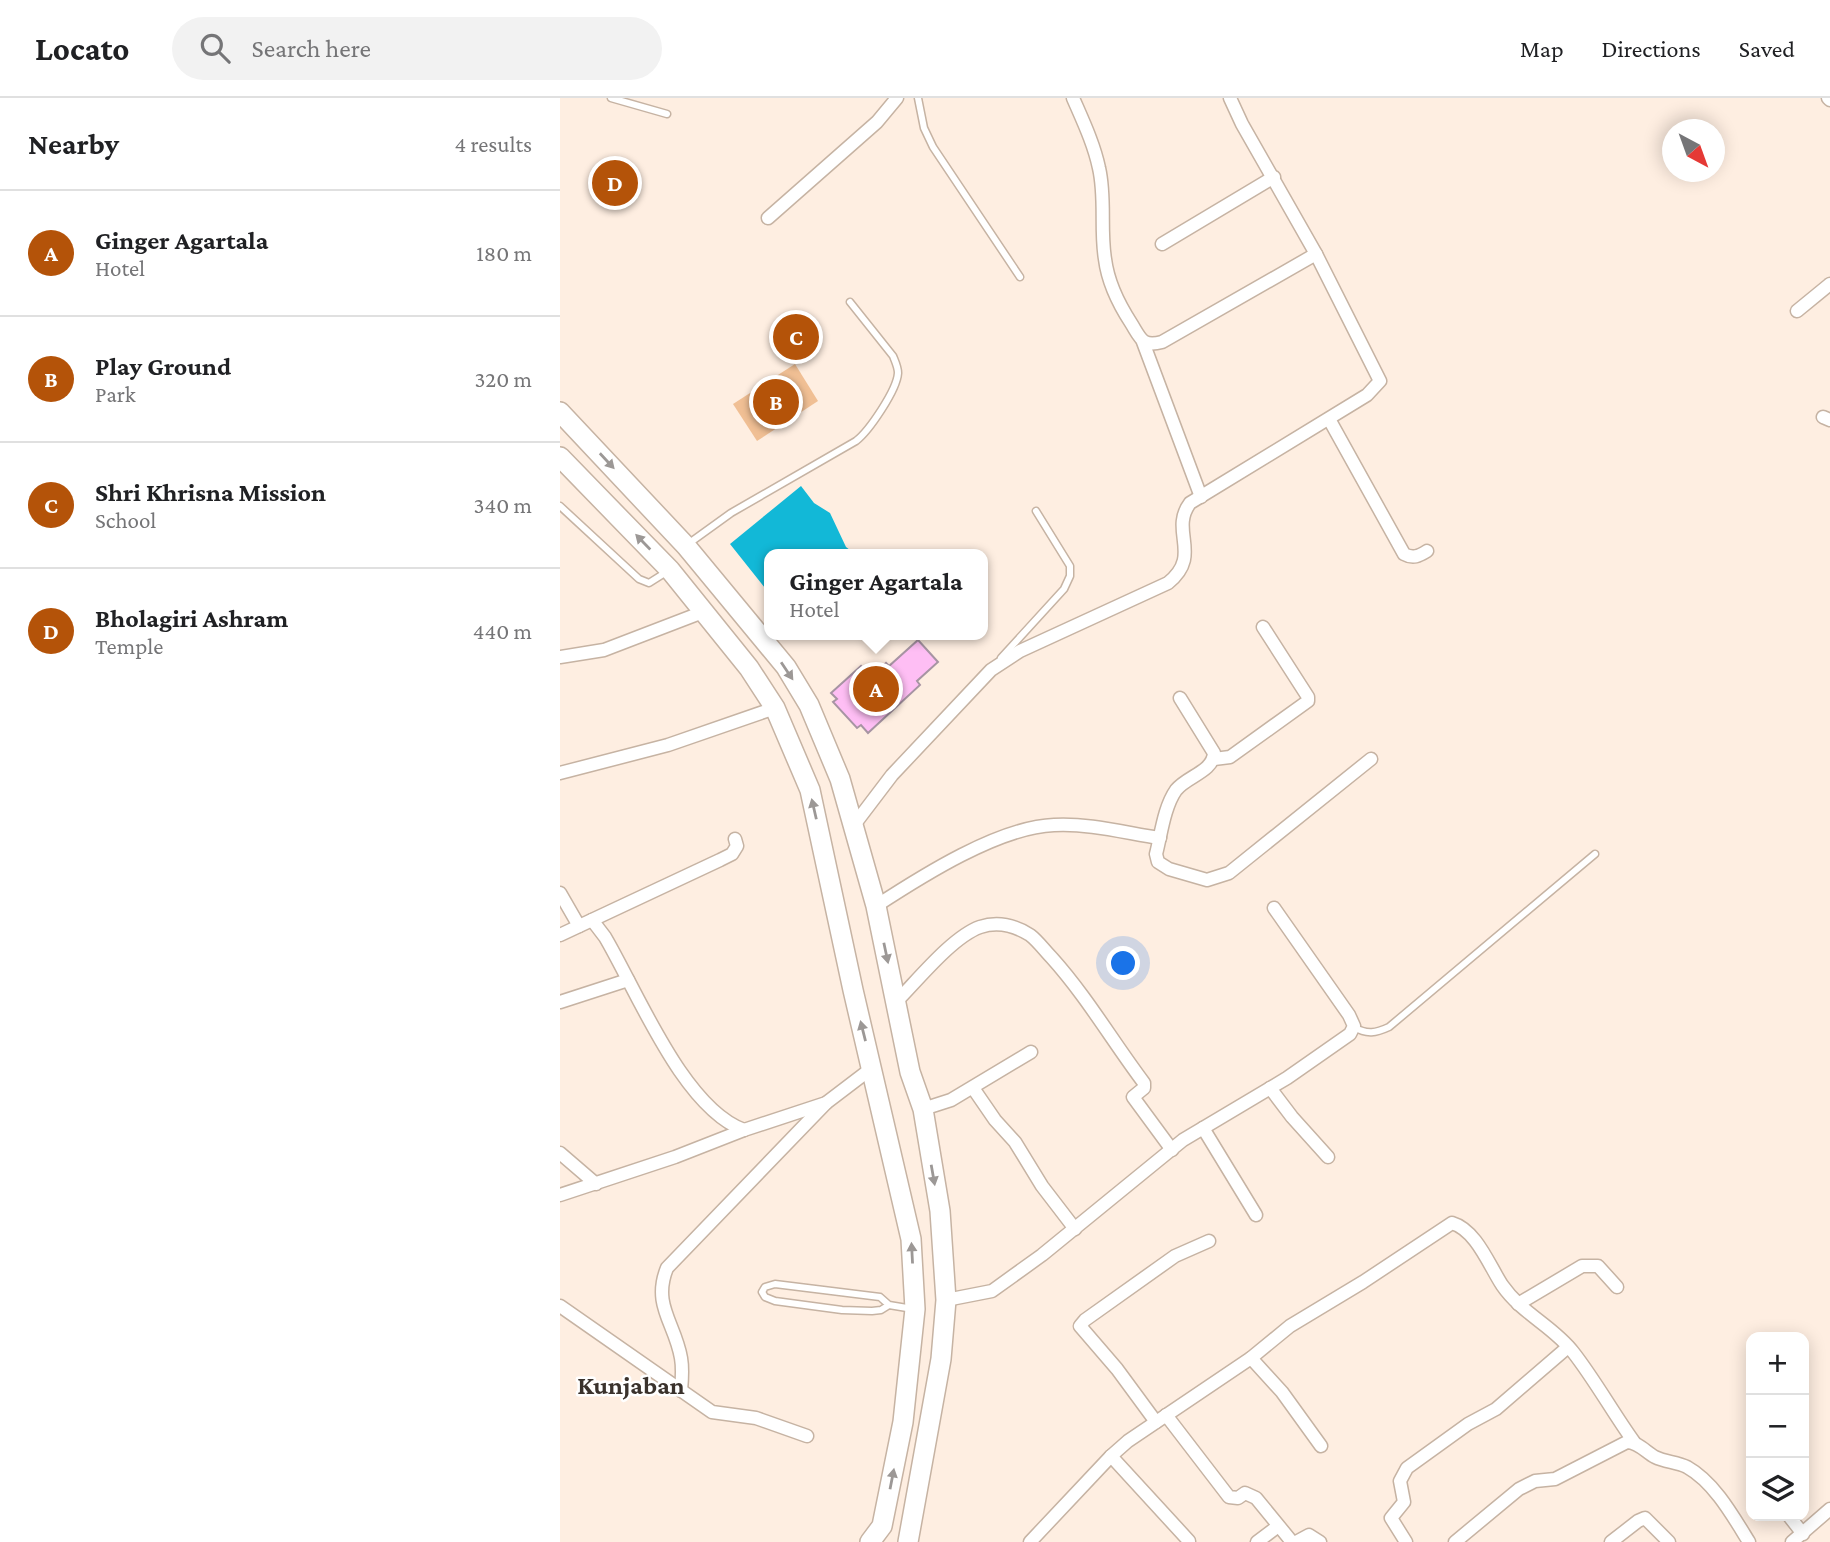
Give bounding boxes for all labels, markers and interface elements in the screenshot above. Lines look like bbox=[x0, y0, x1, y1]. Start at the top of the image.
search box bbox=[172, 17, 662, 80]
icon: search bbox=[196, 29, 234, 67]
text: Locato bbox=[35, 30, 130, 67]
text: Search here bbox=[252, 34, 371, 63]
text: Map bbox=[1520, 35, 1564, 62]
text: Directions bbox=[1602, 35, 1701, 62]
text: Saved bbox=[1739, 35, 1795, 62]
north arrow bbox=[1662, 119, 1725, 182]
text: Nearby bbox=[28, 127, 119, 160]
text: 4 results bbox=[454, 131, 532, 157]
pin: D bbox=[592, 157, 638, 209]
text: Ginger Agartala bbox=[95, 226, 268, 255]
text: A bbox=[44, 240, 58, 266]
text: 180 m bbox=[476, 240, 532, 266]
text: Hotel bbox=[95, 255, 145, 281]
pin: C bbox=[773, 311, 819, 363]
text: Play Ground bbox=[95, 352, 231, 381]
text: B bbox=[44, 366, 58, 392]
text: 320 m bbox=[474, 366, 532, 392]
pin: B bbox=[753, 376, 799, 428]
text: Park bbox=[95, 381, 136, 407]
one-way arrow bbox=[599, 453, 615, 470]
text: Shri Khrisna Mission bbox=[95, 478, 326, 507]
text: C bbox=[44, 492, 58, 518]
text: 340 m bbox=[474, 492, 532, 518]
text: School bbox=[95, 507, 156, 533]
one-way arrow bbox=[635, 534, 651, 551]
popup bbox=[764, 549, 988, 640]
text: Ginger Agartala bbox=[789, 567, 963, 596]
text: Hotel bbox=[789, 596, 839, 622]
text: Bholagiri Ashram bbox=[95, 604, 288, 633]
text: D bbox=[43, 618, 59, 644]
text: 440 m bbox=[473, 618, 532, 644]
text: Temple bbox=[95, 633, 163, 659]
one-way arrow bbox=[781, 661, 794, 680]
pin: A bbox=[853, 663, 899, 715]
one-way arrow bbox=[808, 798, 819, 820]
one-way arrow bbox=[880, 942, 891, 964]
your location bbox=[1106, 946, 1140, 980]
one-way arrow bbox=[857, 1020, 868, 1042]
one-way arrow bbox=[928, 1164, 939, 1186]
one-way arrow bbox=[906, 1242, 917, 1264]
map controls bbox=[1746, 1332, 1809, 1521]
button: + bbox=[1746, 1332, 1809, 1395]
district label: Kunjaban bbox=[577, 1371, 685, 1400]
button: − bbox=[1746, 1395, 1809, 1458]
button: layers bbox=[1746, 1458, 1809, 1521]
one-way arrow bbox=[886, 1468, 897, 1490]

